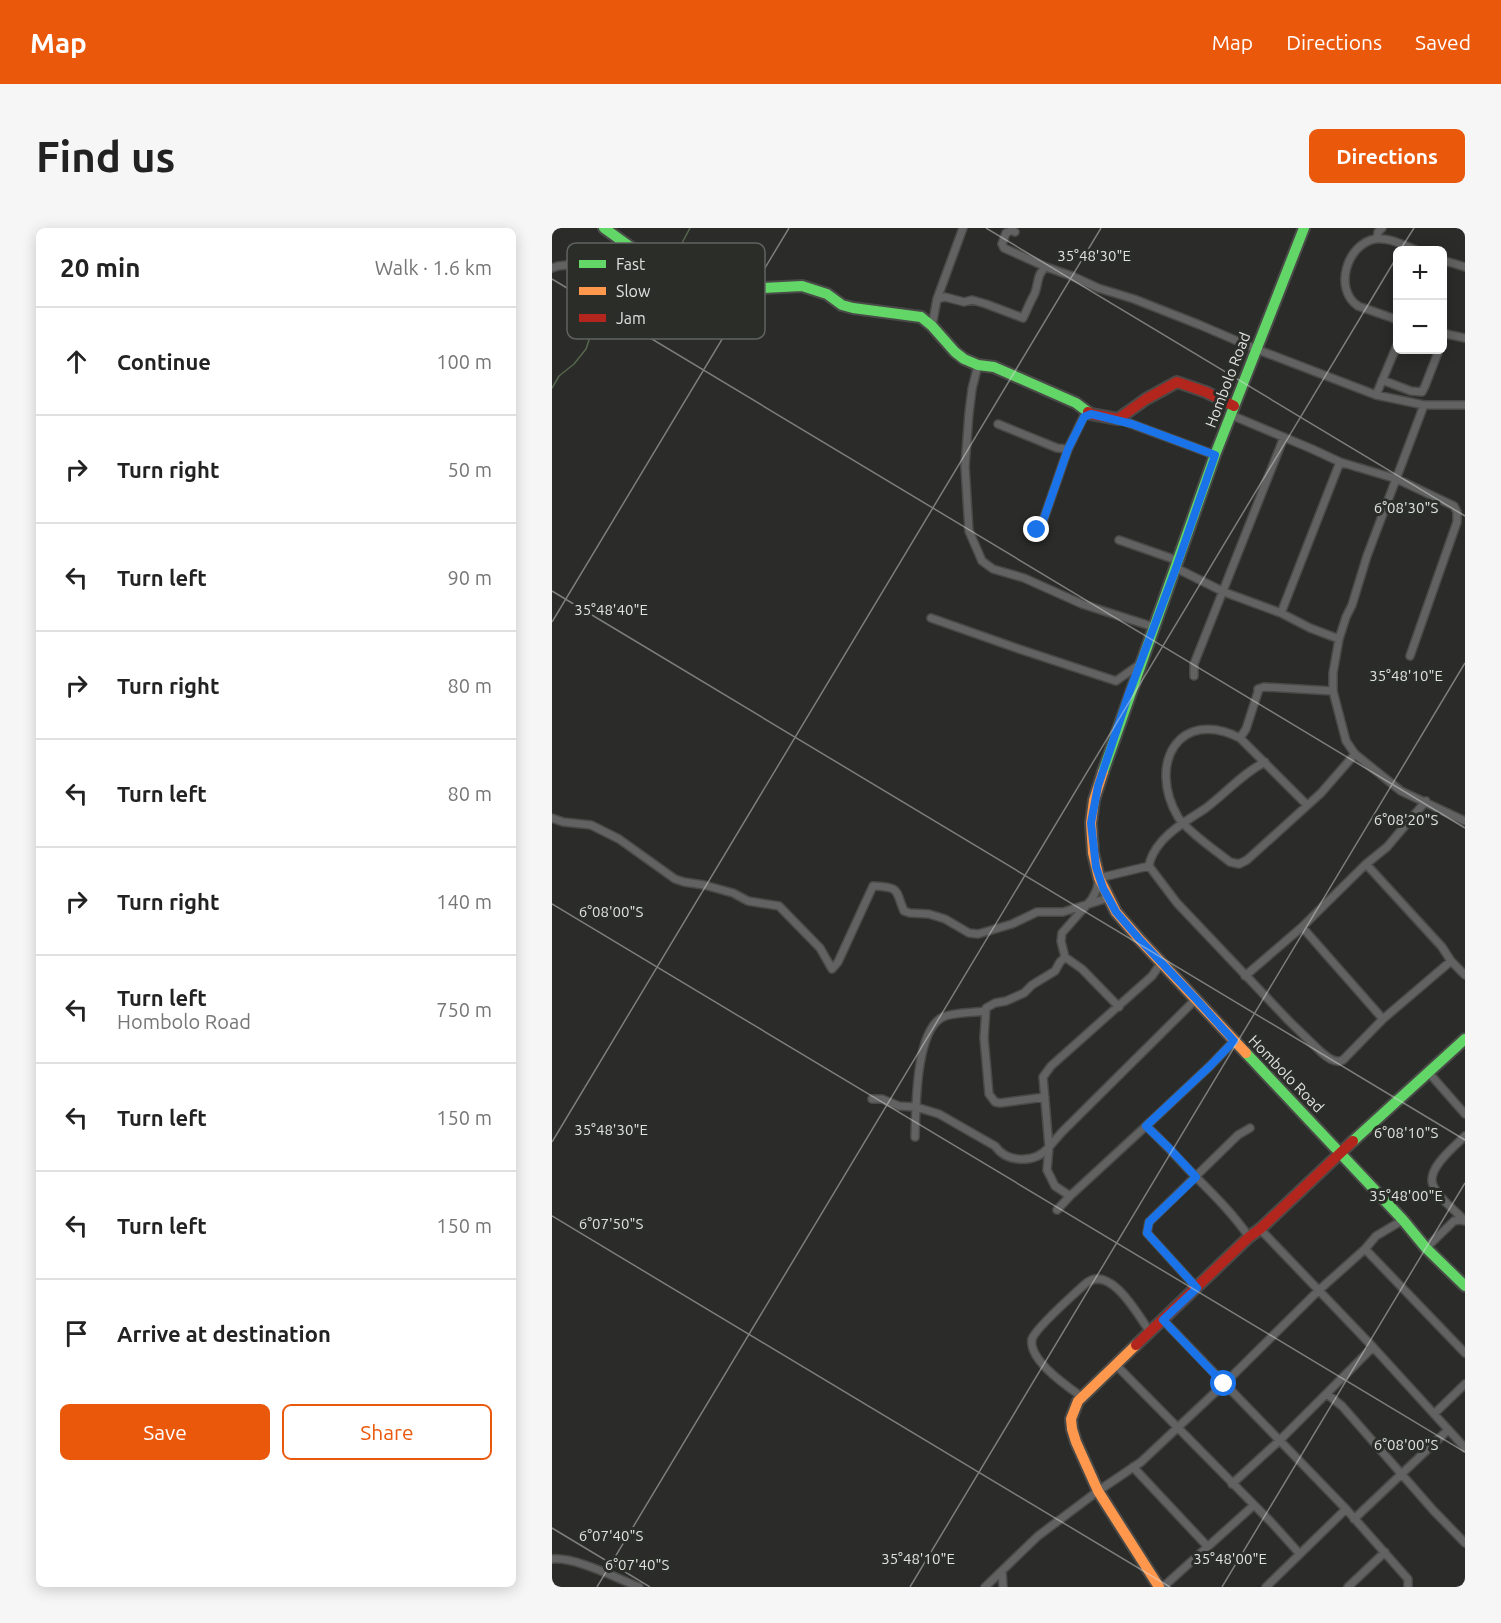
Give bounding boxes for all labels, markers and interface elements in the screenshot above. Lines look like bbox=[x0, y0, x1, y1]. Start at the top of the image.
text: Map bbox=[30, 27, 87, 58]
text: Map bbox=[1212, 30, 1253, 54]
text: Directions bbox=[1286, 30, 1382, 54]
text: Saved bbox=[1415, 30, 1471, 54]
button: Directions bbox=[1309, 129, 1465, 183]
text: Find us bbox=[36, 133, 175, 180]
legend bbox=[567, 243, 765, 339]
map controls bbox=[1393, 246, 1447, 354]
button: + bbox=[1393, 246, 1447, 300]
text: 35°48'30"E bbox=[1057, 247, 1131, 264]
text: 20 min bbox=[60, 253, 140, 282]
text: Fast bbox=[616, 255, 646, 273]
text: Walk · 1.6 km bbox=[375, 256, 492, 279]
text: Slow bbox=[616, 282, 651, 300]
button: − bbox=[1393, 300, 1447, 354]
text: Jam bbox=[616, 309, 646, 327]
street label: Hombolo Road bbox=[1202, 330, 1253, 430]
icon: ahead bbox=[60, 345, 93, 378]
text: Continue bbox=[117, 349, 211, 374]
text: 100 m bbox=[436, 350, 492, 373]
icon: right bbox=[60, 453, 93, 486]
text: Turn right bbox=[117, 457, 219, 482]
text: 50 m bbox=[448, 458, 492, 481]
text: 6°08'30"S bbox=[1374, 499, 1438, 516]
route end bbox=[1023, 516, 1049, 542]
icon: left bbox=[60, 561, 93, 594]
text: Turn left bbox=[117, 565, 207, 590]
text: 90 m bbox=[448, 566, 492, 589]
text: 35°48'40"E bbox=[574, 601, 648, 618]
text: 35°48'10"E bbox=[1369, 667, 1443, 684]
icon: right bbox=[60, 669, 93, 702]
text: Turn right bbox=[117, 673, 219, 698]
text: 80 m bbox=[448, 674, 492, 697]
icon: left bbox=[60, 777, 93, 810]
text: Turn left bbox=[117, 781, 207, 806]
text: 80 m bbox=[448, 782, 492, 805]
text: 6°08'20"S bbox=[1374, 811, 1438, 828]
icon: right bbox=[60, 885, 93, 918]
text: Turn right bbox=[117, 889, 219, 914]
text: 140 m bbox=[436, 890, 492, 913]
text: 6°08'00"S bbox=[579, 903, 643, 920]
text: Turn left bbox=[117, 985, 207, 1010]
icon: left bbox=[60, 993, 93, 1026]
text: 750 m bbox=[436, 998, 492, 1021]
text: Hombolo Road bbox=[117, 1010, 251, 1033]
street label: Hombolo Road bbox=[1245, 1032, 1327, 1116]
icon: left bbox=[60, 1101, 93, 1134]
text: Turn left bbox=[117, 1105, 207, 1130]
text: 150 m bbox=[436, 1106, 492, 1129]
text: 35°48'30"E bbox=[574, 1121, 648, 1138]
text: 6°08'10"S bbox=[1374, 1124, 1438, 1141]
text: 35°48'00"E bbox=[1369, 1187, 1443, 1204]
icon: left bbox=[60, 1209, 93, 1242]
text: Turn left bbox=[117, 1213, 207, 1238]
text: 150 m bbox=[436, 1214, 492, 1237]
text: 6°07'50"S bbox=[579, 1215, 643, 1232]
icon: arrive bbox=[60, 1317, 93, 1350]
text: Arrive at destination bbox=[117, 1321, 331, 1346]
route start bbox=[1210, 1370, 1236, 1396]
button: Save bbox=[60, 1404, 270, 1460]
button: Share bbox=[282, 1404, 492, 1460]
text: 6°08'00"S bbox=[1374, 1436, 1438, 1453]
text: 6°07'40"S bbox=[579, 1527, 643, 1544]
text: 35°48'10"E bbox=[881, 1550, 955, 1567]
text: 35°48'00"E bbox=[1193, 1550, 1267, 1567]
text: 6°07'40"S bbox=[605, 1556, 669, 1573]

